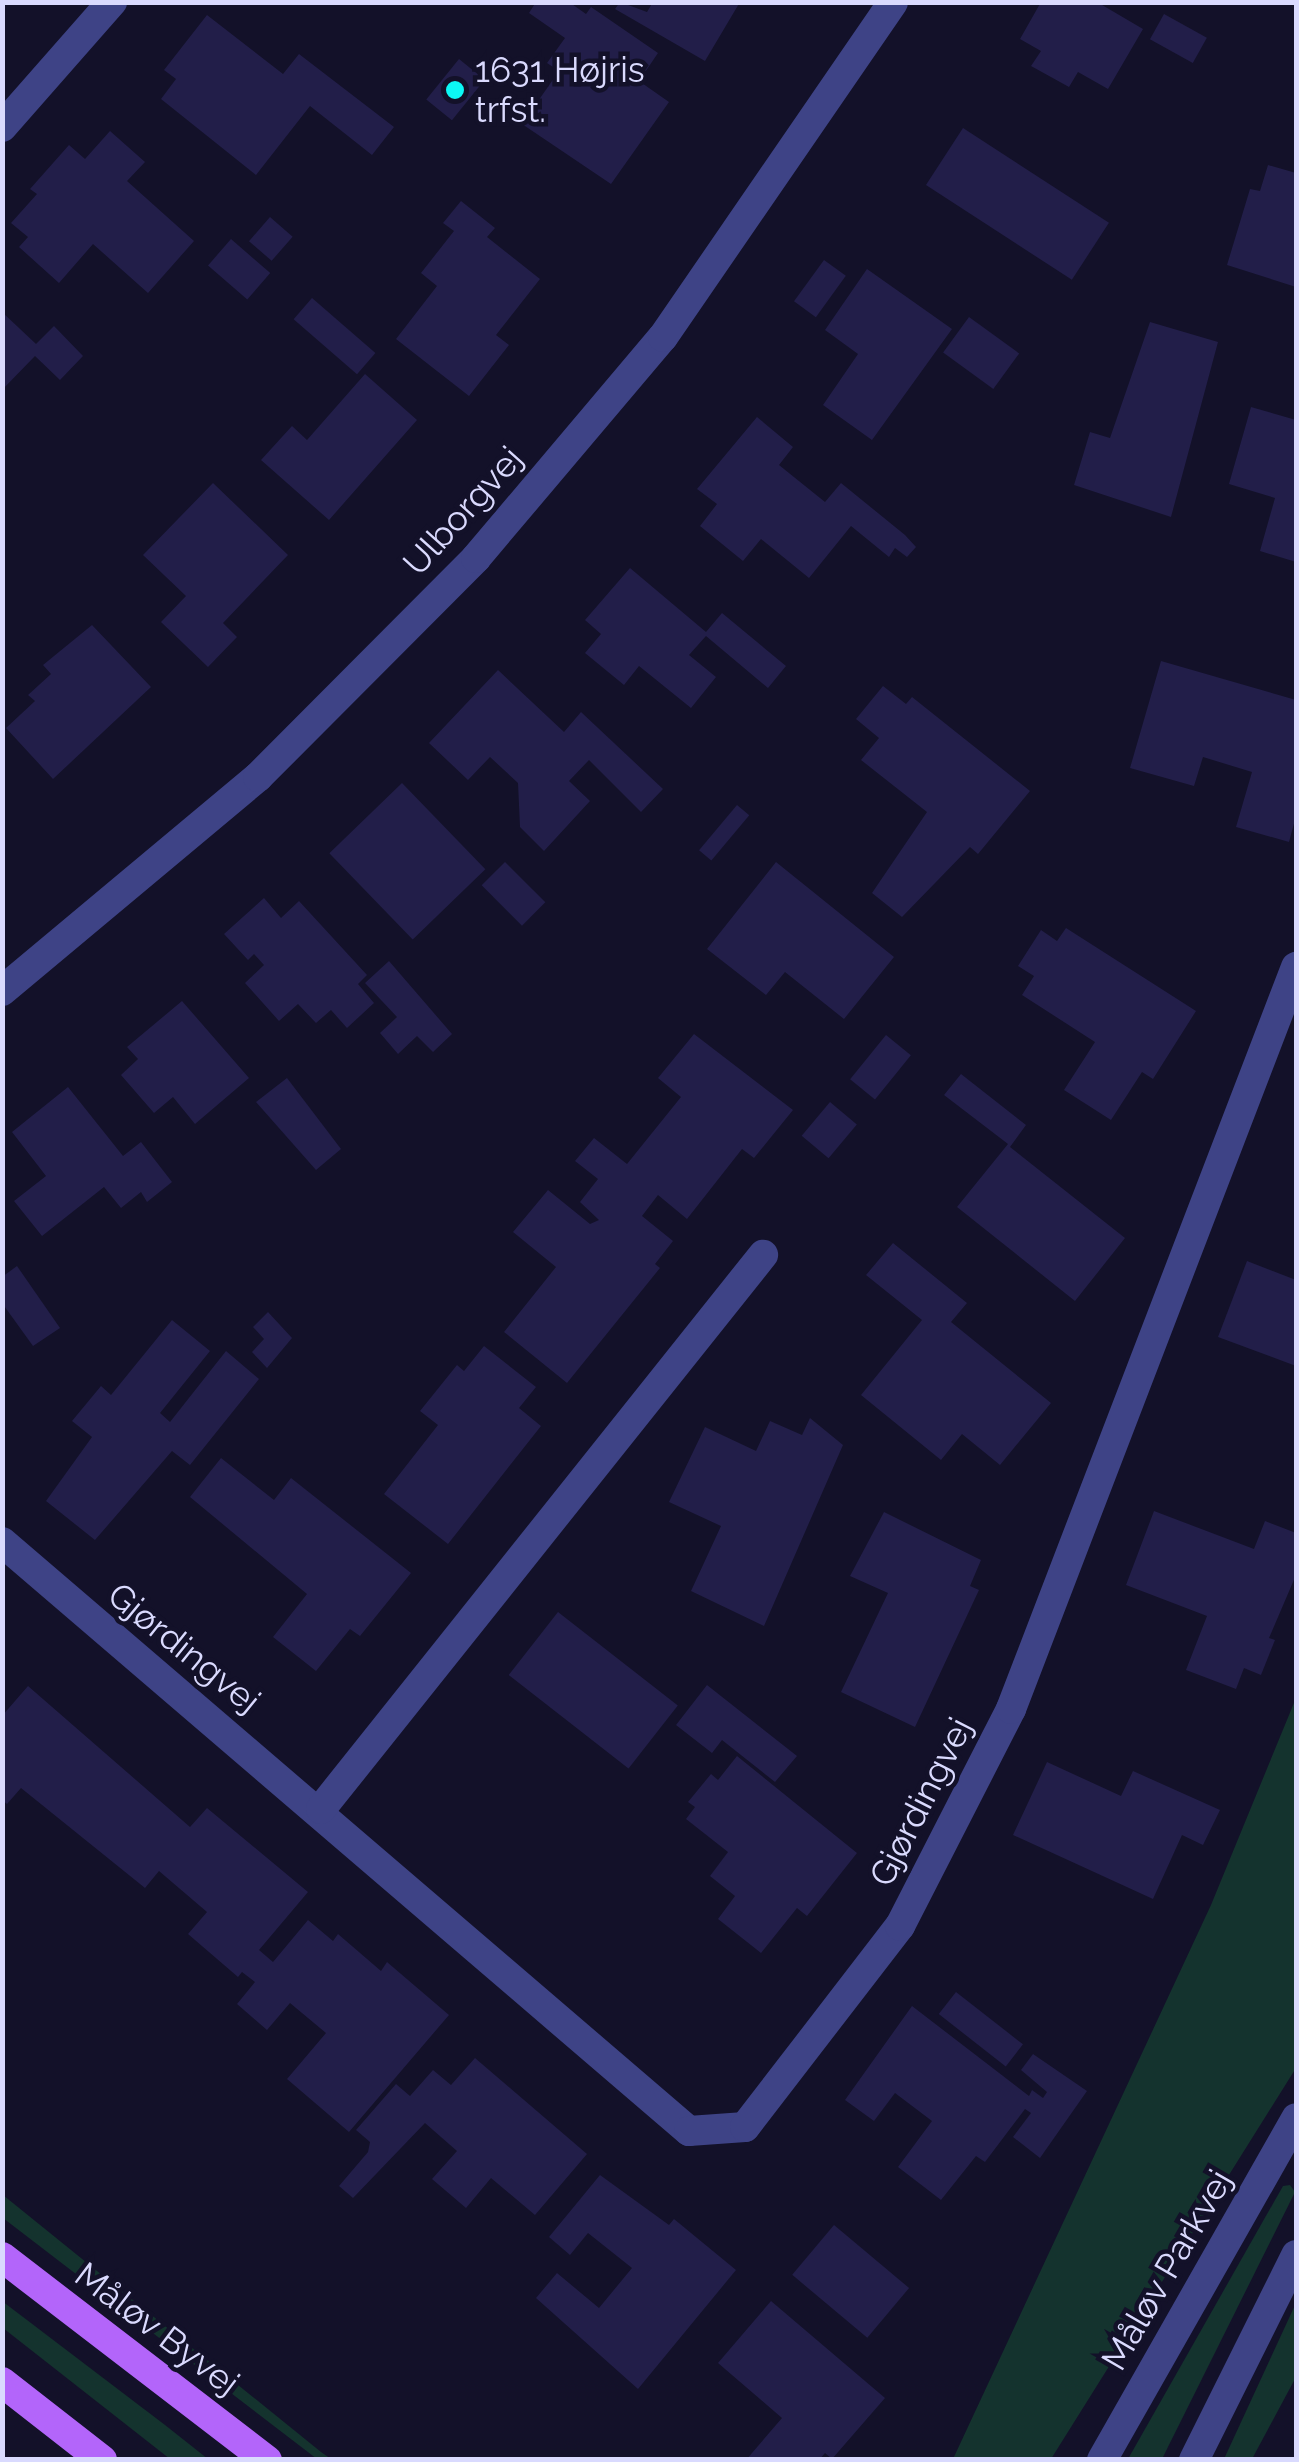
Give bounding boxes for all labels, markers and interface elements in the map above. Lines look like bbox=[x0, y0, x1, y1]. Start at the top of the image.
place label: 1631 Højris trfst. bbox=[475, 49, 645, 131]
marker: 1631 Højris trfst. bbox=[444, 79, 466, 101]
street label: Ulborgvej bbox=[395, 438, 531, 584]
street label: Gjørdingvej bbox=[100, 1574, 268, 1722]
street label: Gjørdingvej bbox=[861, 1711, 981, 1893]
street label: Måløv Parkvej bbox=[1093, 2162, 1241, 2378]
street label: Måløv Byvej bbox=[66, 2253, 248, 2405]

